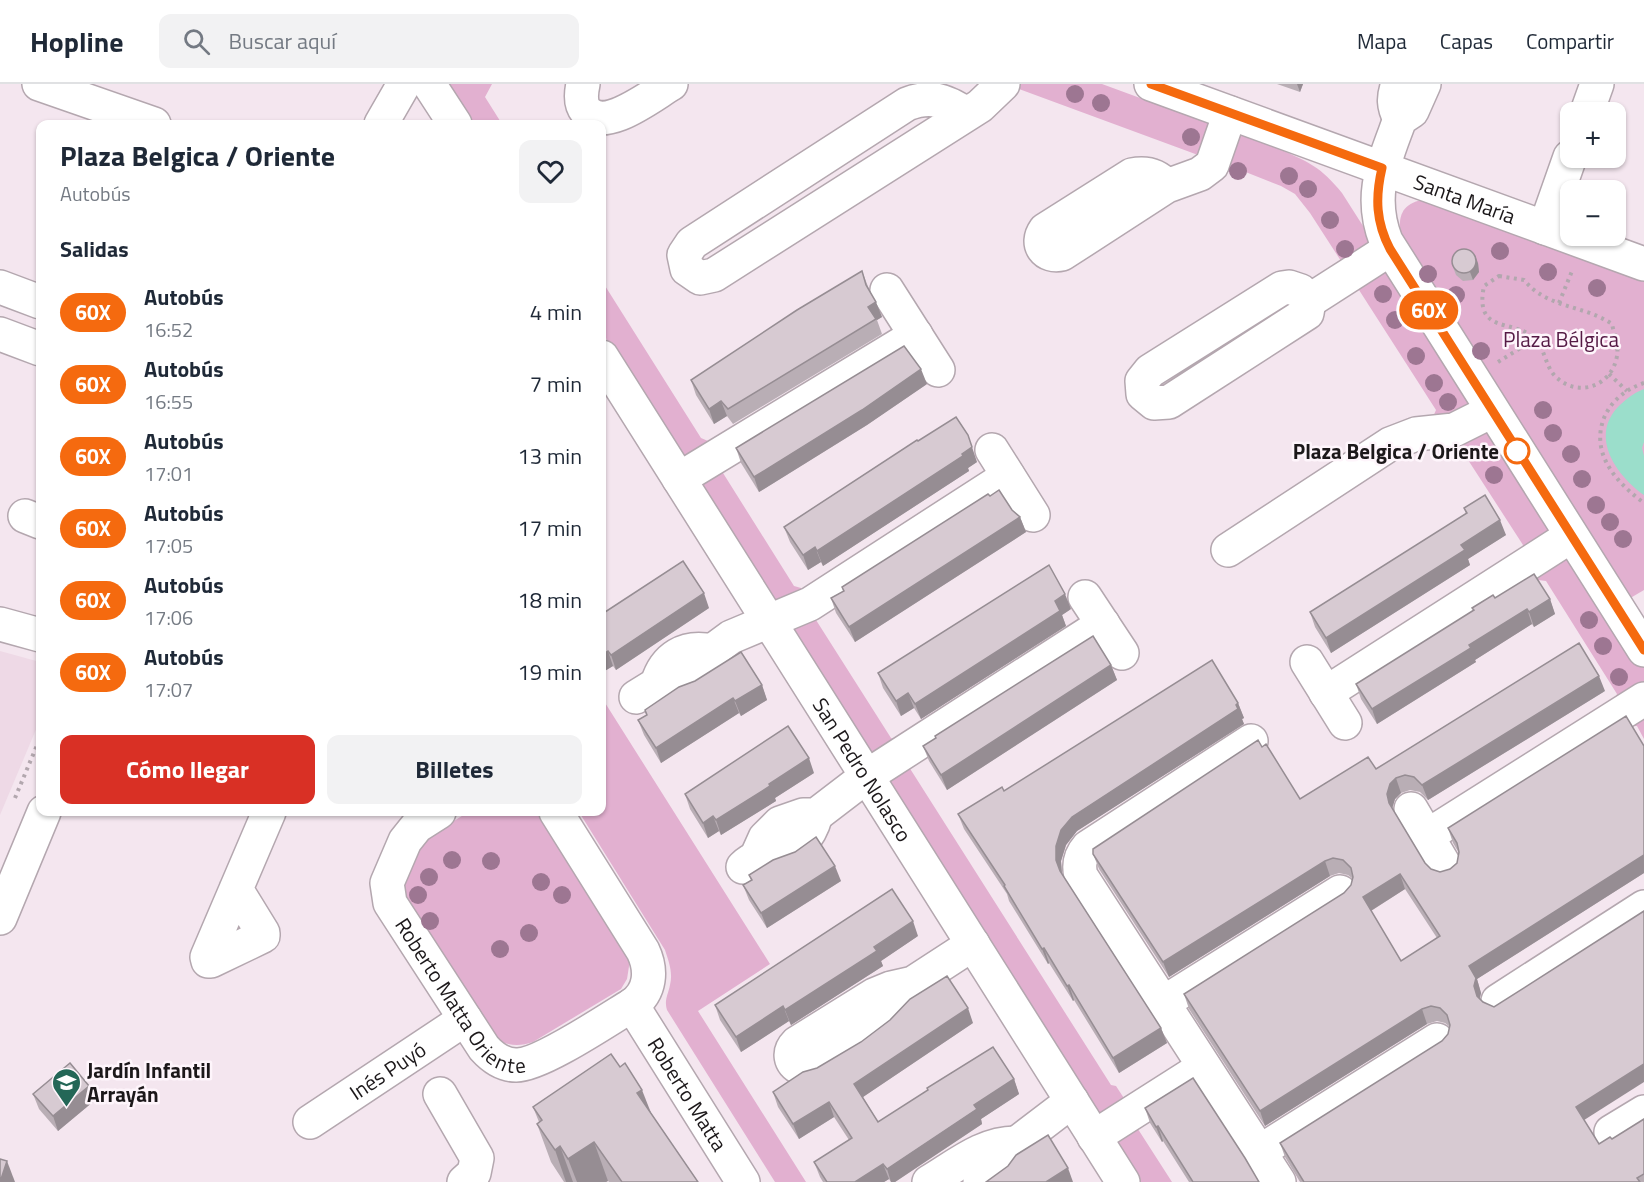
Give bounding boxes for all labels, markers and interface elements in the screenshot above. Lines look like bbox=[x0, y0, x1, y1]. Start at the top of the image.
search box bbox=[159, 14, 579, 68]
text: Hopline bbox=[30, 20, 123, 63]
text: Buscar aquí bbox=[228, 24, 336, 58]
icon: search bbox=[180, 25, 213, 58]
text: Mapa bbox=[1357, 25, 1407, 57]
text: Capas bbox=[1440, 25, 1493, 57]
text: Compartir bbox=[1526, 25, 1614, 57]
map controls bbox=[1560, 102, 1626, 246]
button: + bbox=[1560, 102, 1626, 168]
text: Plaza Belgica / Oriente bbox=[60, 134, 335, 177]
button: heart bbox=[519, 140, 582, 203]
street label: Santa María bbox=[1409, 165, 1521, 232]
text: Autobús bbox=[60, 178, 131, 209]
button: − bbox=[1560, 180, 1626, 246]
text: Salidas bbox=[60, 232, 129, 266]
text: Autobús bbox=[144, 280, 224, 314]
line badge: 60X bbox=[1394, 290, 1464, 330]
text: 60X bbox=[1411, 294, 1447, 326]
text: 4 min bbox=[530, 295, 582, 329]
text: 60X bbox=[75, 296, 111, 328]
text: 16:52 bbox=[144, 314, 193, 345]
park label: Plaza Bélgica bbox=[1503, 323, 1619, 355]
text: Autobús bbox=[144, 352, 224, 386]
text: 7 min bbox=[530, 367, 582, 401]
text: 60X bbox=[75, 368, 111, 400]
text: 16:55 bbox=[144, 386, 193, 417]
text: Autobús bbox=[144, 424, 224, 458]
place label: Plaza Belgica / Oriente bbox=[1293, 435, 1499, 467]
marker: Plaza Belgica / Oriente bbox=[1504, 438, 1530, 464]
text: 13 min bbox=[517, 439, 582, 473]
text: 60X bbox=[75, 440, 111, 472]
text: 17:01 bbox=[144, 458, 193, 489]
text: Autobús bbox=[144, 496, 224, 530]
text: 17 min bbox=[517, 511, 582, 545]
text: 60X bbox=[75, 512, 111, 544]
text: 17:05 bbox=[144, 530, 193, 561]
text: Autobús bbox=[144, 568, 224, 602]
text: 18 min bbox=[517, 583, 582, 617]
text: 60X bbox=[75, 584, 111, 616]
text: 17:06 bbox=[144, 602, 193, 633]
text: Autobús bbox=[144, 640, 224, 674]
text: 19 min bbox=[517, 655, 582, 689]
text: 60X bbox=[75, 656, 111, 688]
text: 17:07 bbox=[144, 674, 193, 705]
street label: San Pedro Nolasco bbox=[805, 691, 920, 848]
button: Cómo llegar bbox=[60, 735, 315, 804]
button: Billetes bbox=[327, 735, 582, 804]
street label: Roberto Matta Oriente bbox=[387, 911, 528, 1081]
street label: Roberto Matta bbox=[640, 1031, 736, 1158]
street label: Inés Puyó bbox=[343, 1033, 432, 1108]
place label: Jardín Infantil Arrayán bbox=[87, 1054, 211, 1110]
school or university icon: Jardín Infantil Arrayán bbox=[50, 1066, 82, 1108]

